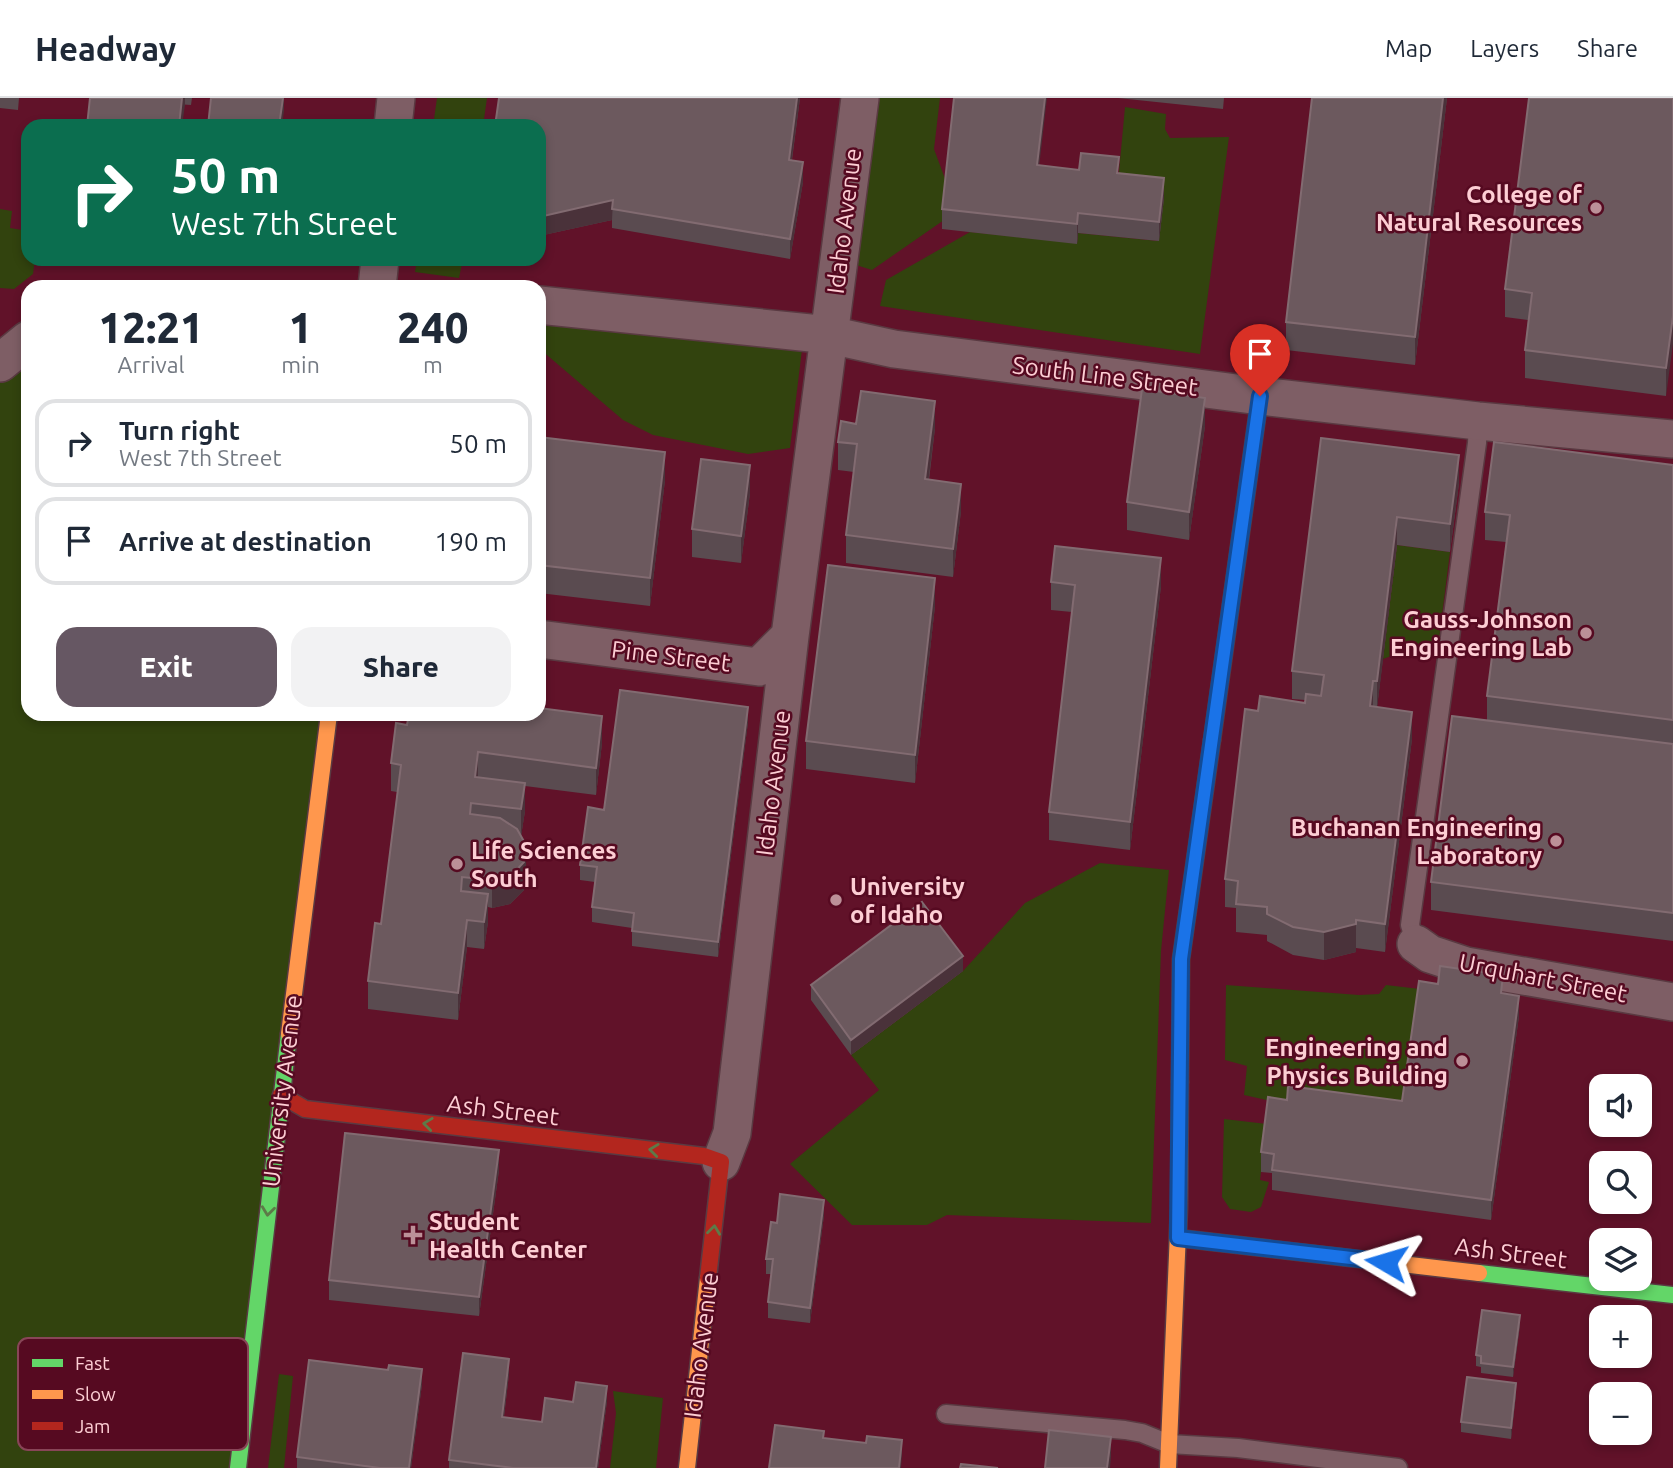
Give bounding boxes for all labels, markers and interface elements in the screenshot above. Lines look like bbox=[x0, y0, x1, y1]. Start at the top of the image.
text: Headway bbox=[35, 30, 176, 67]
text: Map bbox=[1385, 35, 1432, 62]
text: Layers bbox=[1470, 35, 1539, 62]
text: Share bbox=[1577, 35, 1638, 62]
icon: right bbox=[56, 147, 147, 238]
text: 50 m bbox=[171, 147, 280, 202]
street label: Idaho Avenue bbox=[822, 147, 866, 295]
place label: College of Natural Resources bbox=[1376, 181, 1583, 236]
marker: College of Natural Resources bbox=[1588, 200, 1604, 216]
text: West 7th Street bbox=[171, 205, 397, 241]
text: 12:21 bbox=[99, 304, 204, 351]
text: 1 bbox=[289, 304, 312, 351]
text: 240 bbox=[397, 304, 468, 351]
pin bbox=[1230, 324, 1290, 396]
icon: arrive bbox=[1241, 335, 1279, 373]
street label: South Line Street bbox=[1011, 351, 1200, 401]
text: Arrival bbox=[118, 352, 185, 377]
text: min bbox=[281, 352, 320, 377]
text: m bbox=[423, 352, 443, 377]
text: Turn right bbox=[119, 416, 240, 445]
icon: right bbox=[60, 424, 98, 462]
text: 50 m bbox=[449, 429, 507, 458]
text: West 7th Street bbox=[119, 445, 282, 470]
icon: arrive bbox=[60, 522, 98, 560]
text: Arrive at destination bbox=[119, 527, 372, 556]
text: 190 m bbox=[435, 527, 507, 556]
place label: Gauss-Johnson Engineering Lab bbox=[1390, 606, 1572, 661]
marker: Gauss-Johnson Engineering Lab bbox=[1578, 625, 1594, 641]
button: Exit bbox=[56, 627, 277, 707]
button: Share bbox=[291, 627, 511, 707]
street label: Pine Street bbox=[610, 635, 733, 677]
street label: Idaho Avenue bbox=[751, 709, 795, 857]
place label: Buchanan Engineering Laboratory bbox=[1291, 814, 1542, 869]
marker: Buchanan Engineering Laboratory bbox=[1548, 833, 1564, 849]
place label: Life Sciences South bbox=[471, 837, 617, 892]
marker: Life Sciences South bbox=[449, 856, 465, 872]
place label: University of Idaho bbox=[850, 873, 965, 928]
marker: University of Idaho bbox=[828, 892, 844, 908]
street label: Urquhart Street bbox=[1457, 949, 1630, 1008]
street label: University Avenue bbox=[257, 993, 307, 1189]
place label: Engineering and Physics Building bbox=[1265, 1034, 1448, 1089]
marker: Engineering and Physics Building bbox=[1454, 1053, 1470, 1069]
map controls bbox=[1589, 1074, 1652, 1445]
button: sound bbox=[1589, 1074, 1652, 1137]
street label: Ash Street bbox=[446, 1090, 561, 1130]
one-way arrow bbox=[423, 1116, 434, 1131]
one-way arrow bbox=[649, 1143, 660, 1158]
button: search bbox=[1589, 1151, 1652, 1214]
one-way arrow bbox=[260, 1206, 275, 1217]
place label: Student Health Center bbox=[429, 1208, 587, 1263]
one-way arrow bbox=[707, 1224, 722, 1236]
marker: Student Health Center bbox=[403, 1225, 423, 1245]
position arrow bbox=[1349, 1225, 1423, 1299]
button: layers bbox=[1589, 1228, 1652, 1291]
street label: Ash Street bbox=[1454, 1233, 1569, 1273]
street label: Idaho Avenue bbox=[679, 1271, 723, 1419]
button: + bbox=[1589, 1305, 1652, 1368]
legend bbox=[18, 1338, 248, 1450]
text: Fast bbox=[75, 1352, 110, 1374]
button: − bbox=[1589, 1382, 1652, 1445]
text: Slow bbox=[75, 1383, 116, 1405]
text: Jam bbox=[75, 1415, 111, 1437]

